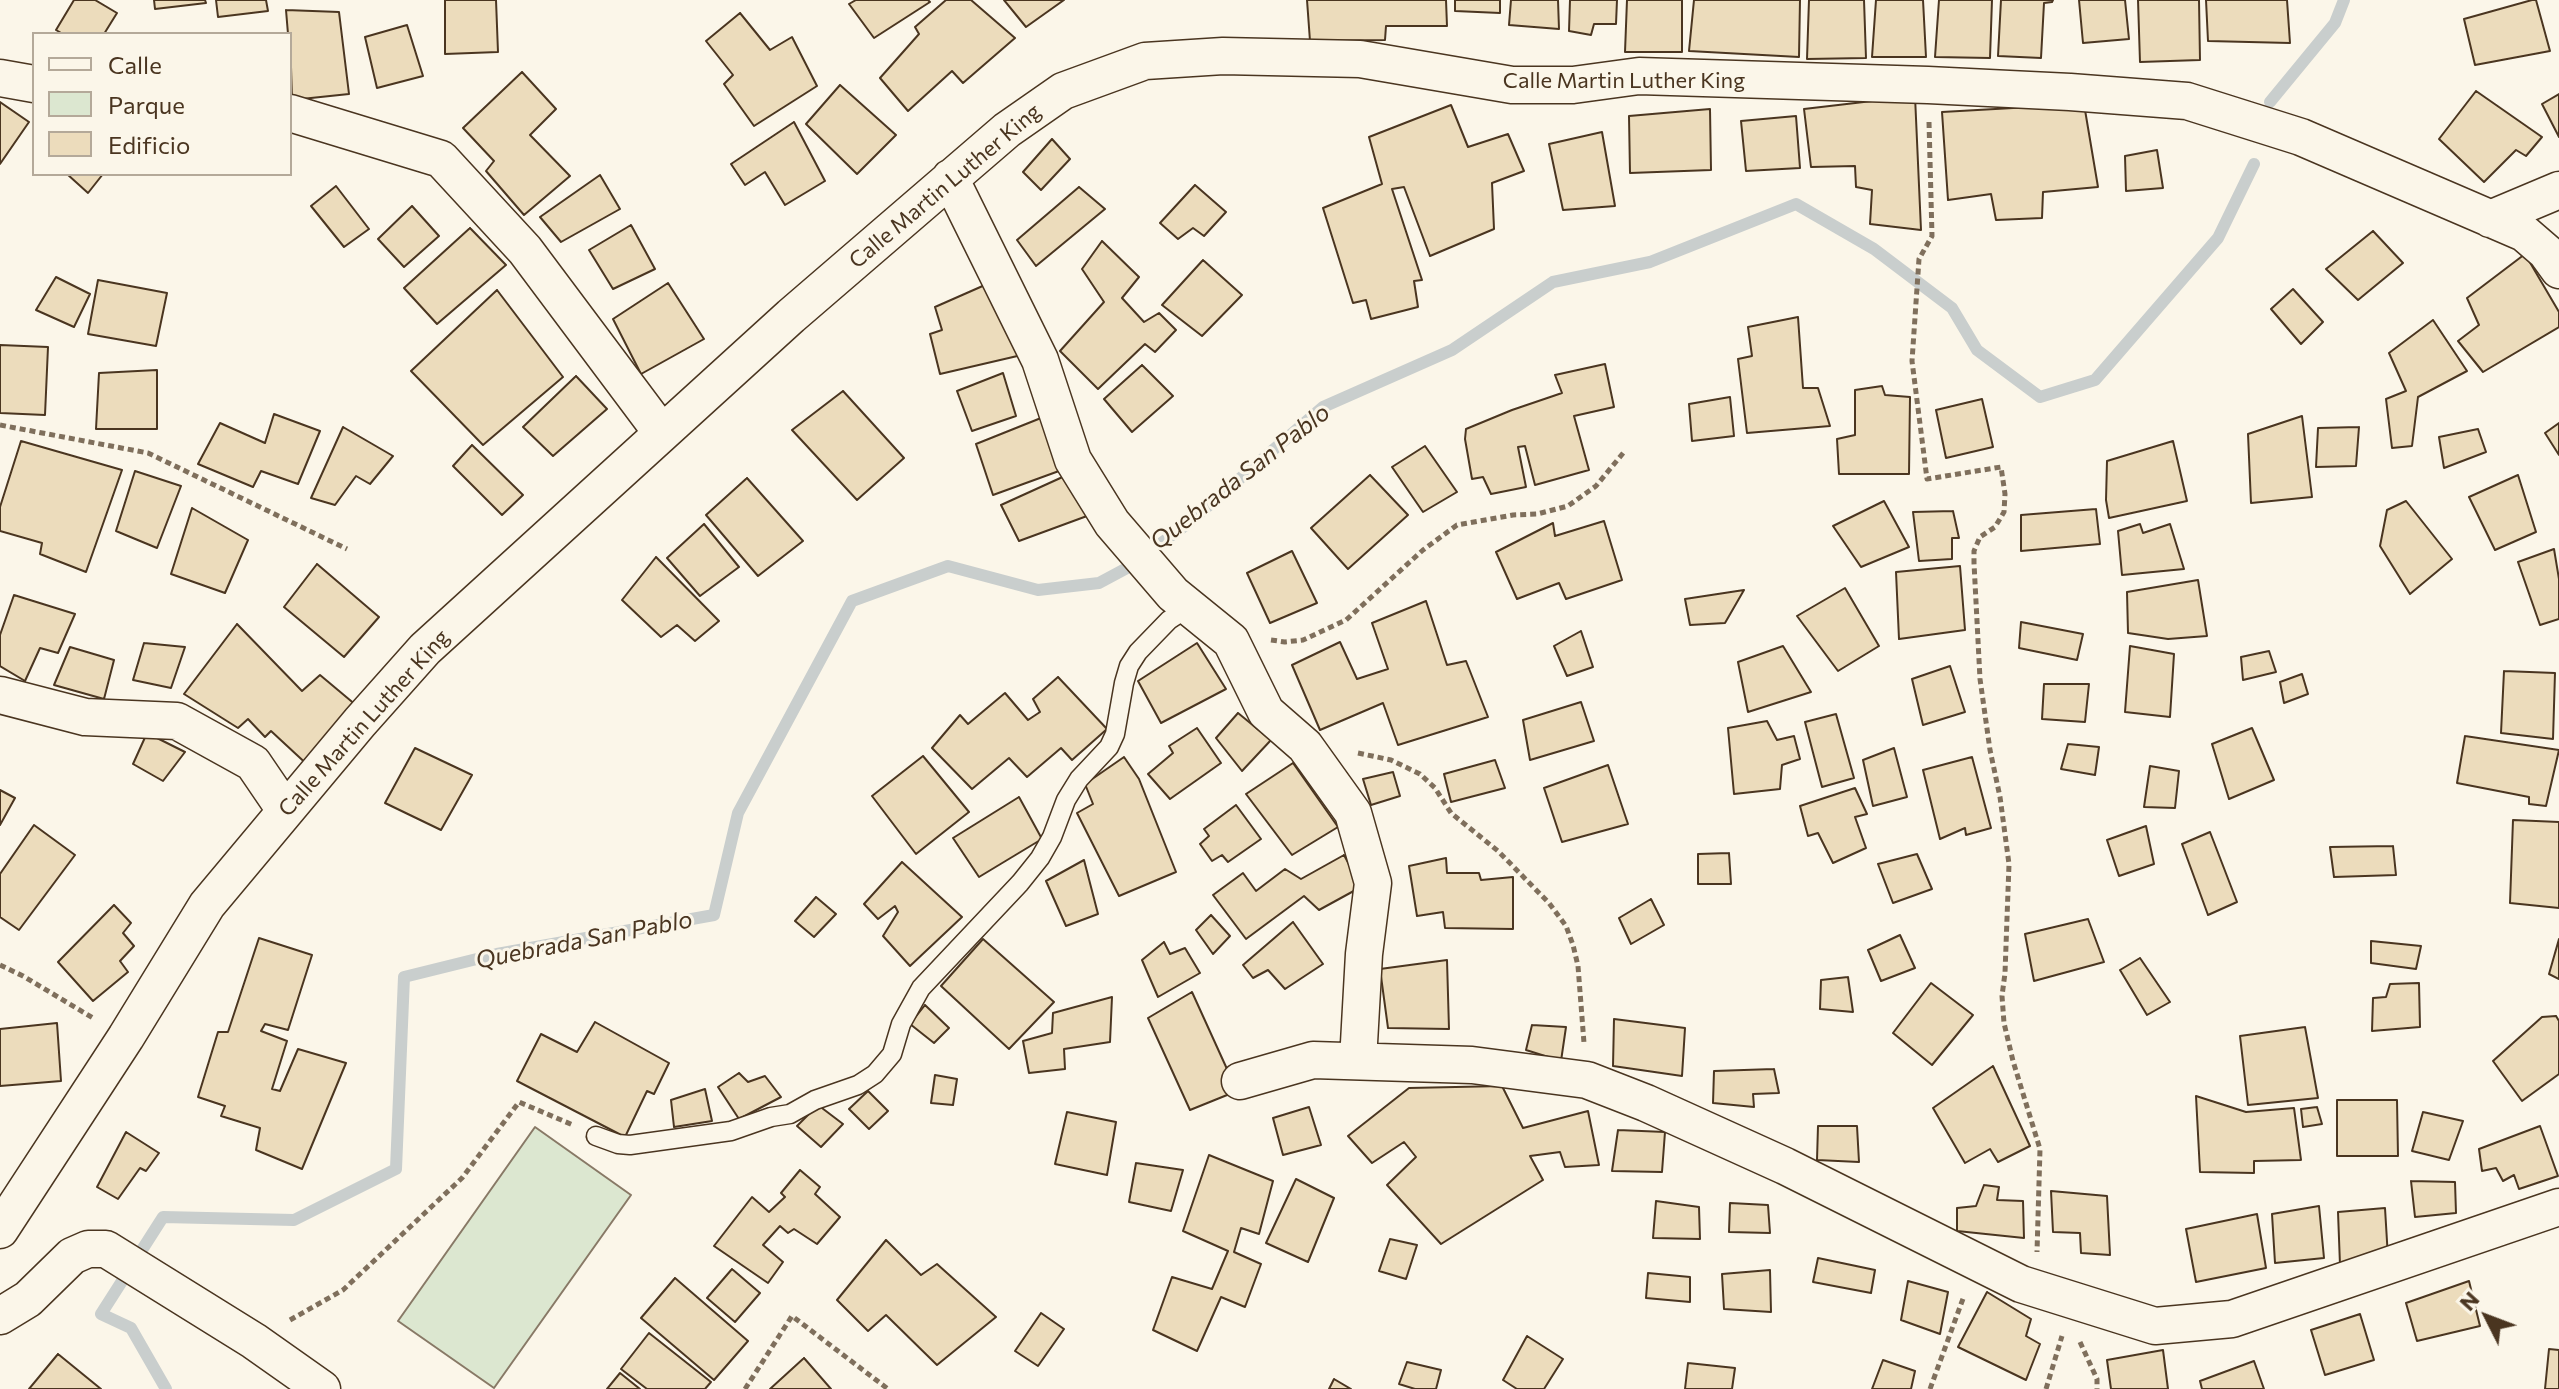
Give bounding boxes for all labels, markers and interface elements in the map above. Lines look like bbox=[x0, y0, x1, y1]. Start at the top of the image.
legend bbox=[32, 32, 292, 176]
text: Calle bbox=[108, 50, 162, 79]
street label: Calle Martin Luther King bbox=[1503, 68, 1745, 94]
text: Parque bbox=[108, 90, 185, 119]
street label: Calle Martin Luther King bbox=[844, 98, 1046, 274]
text: Edificio bbox=[108, 130, 190, 159]
water label: Quebrada San Pablo bbox=[1144, 398, 1336, 556]
street label: Calle Martin Luther King bbox=[273, 624, 455, 822]
water label: Quebrada San Pablo bbox=[473, 905, 695, 975]
north arrow bbox=[2447, 1277, 2527, 1357]
text: N bbox=[2453, 1285, 2484, 1316]

